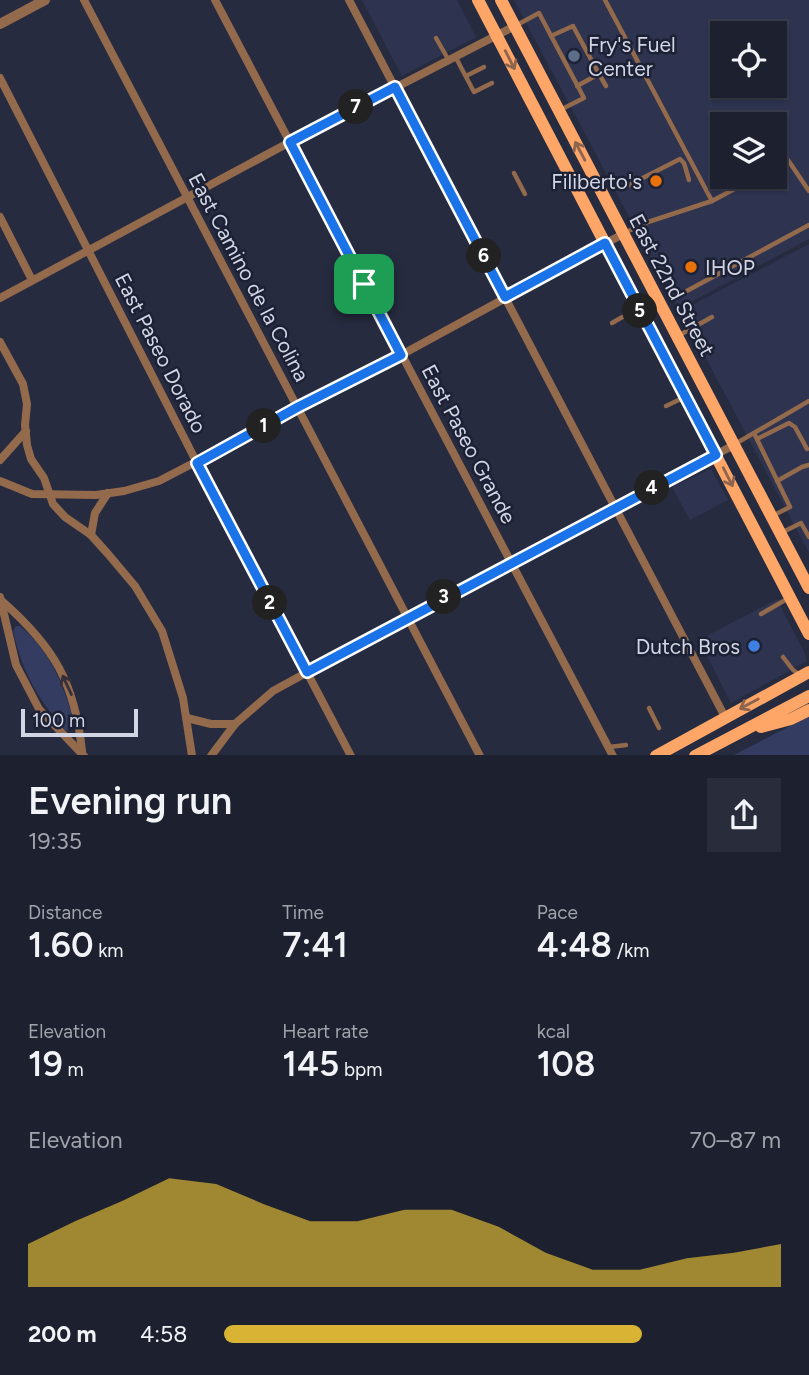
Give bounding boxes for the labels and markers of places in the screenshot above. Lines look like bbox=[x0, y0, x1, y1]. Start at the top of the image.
place label: Fry's Fuel Center bbox=[588, 32, 676, 81]
marker: Fry's Fuel Center bbox=[566, 48, 582, 64]
pin: 7 bbox=[338, 90, 374, 124]
place label: Filiberto's bbox=[551, 169, 642, 194]
marker: Filiberto's bbox=[648, 173, 664, 189]
pin: 6 bbox=[466, 238, 502, 274]
pin bbox=[334, 254, 394, 314]
place label: IHOP bbox=[705, 255, 755, 280]
marker: IHOP bbox=[683, 259, 699, 275]
pin: 5 bbox=[622, 294, 658, 328]
pin: 1 bbox=[246, 408, 282, 444]
pin: 4 bbox=[634, 470, 670, 505]
pin: 3 bbox=[426, 580, 462, 614]
pin: 2 bbox=[252, 586, 288, 620]
place label: Dutch Bros bbox=[636, 634, 740, 659]
marker: Dutch Bros bbox=[746, 638, 762, 654]

